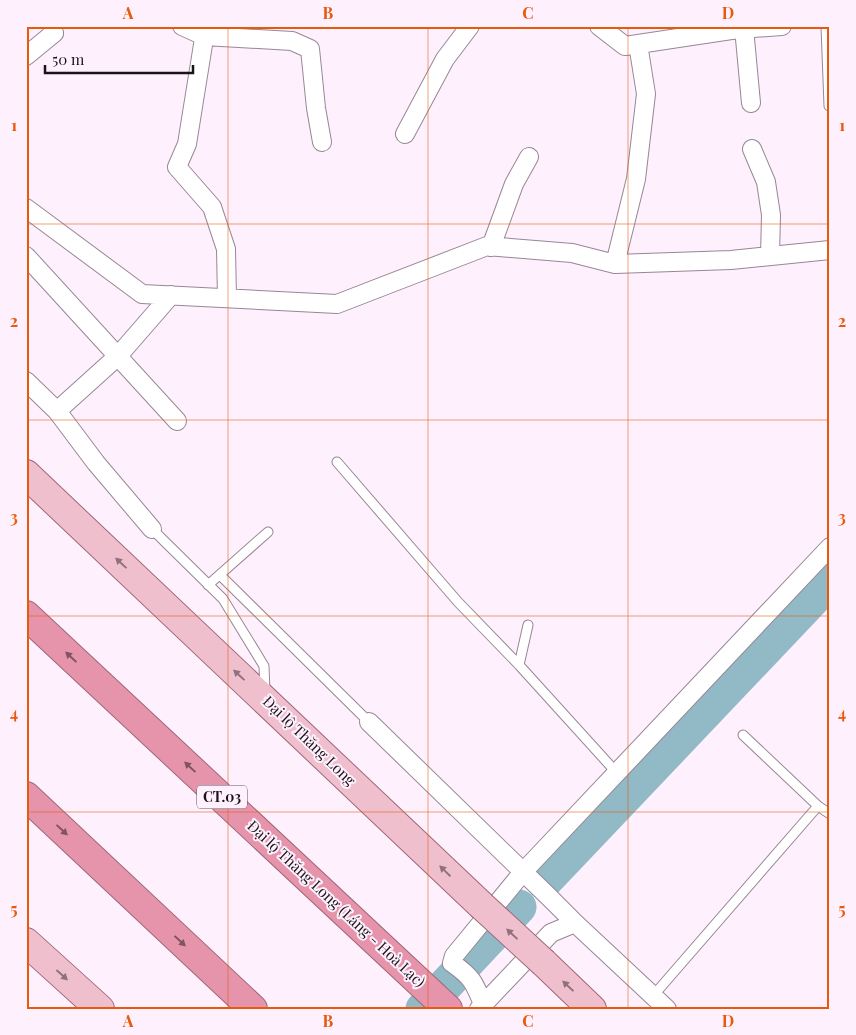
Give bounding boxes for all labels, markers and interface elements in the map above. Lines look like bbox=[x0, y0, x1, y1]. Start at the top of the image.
text: A bbox=[122, 2, 134, 23]
text: B bbox=[323, 2, 334, 23]
text: C bbox=[522, 2, 534, 23]
text: D bbox=[722, 2, 734, 23]
scale bar bbox=[45, 42, 192, 74]
text: 50 m bbox=[52, 49, 85, 69]
text: 1 bbox=[11, 114, 17, 135]
text: 1 bbox=[839, 114, 845, 135]
text: 2 bbox=[10, 310, 18, 331]
text: 2 bbox=[838, 310, 846, 331]
text: 3 bbox=[10, 506, 18, 527]
text: 3 bbox=[838, 506, 846, 527]
one-way arrow bbox=[115, 557, 127, 569]
one-way arrow bbox=[65, 651, 77, 663]
one-way arrow bbox=[233, 669, 245, 681]
street label: Đại lộ Thăng Long bbox=[259, 691, 360, 790]
text: 4 bbox=[10, 702, 18, 723]
text: 4 bbox=[838, 702, 846, 723]
one-way arrow bbox=[184, 761, 196, 773]
road number: CT.03 bbox=[197, 786, 247, 809]
street label: Đại lộ Thăng Long (Láng - Hoà Lạc) bbox=[244, 815, 430, 991]
one-way arrow bbox=[55, 824, 67, 836]
one-way arrow bbox=[440, 865, 452, 877]
text: 5 bbox=[10, 898, 18, 919]
text: 5 bbox=[838, 898, 846, 919]
one-way arrow bbox=[507, 928, 519, 940]
one-way arrow bbox=[174, 935, 186, 947]
one-way arrow bbox=[56, 969, 69, 980]
one-way arrow bbox=[562, 980, 574, 992]
text: A bbox=[122, 1010, 134, 1031]
text: B bbox=[323, 1010, 334, 1031]
text: C bbox=[522, 1010, 534, 1031]
text: D bbox=[722, 1010, 734, 1031]

